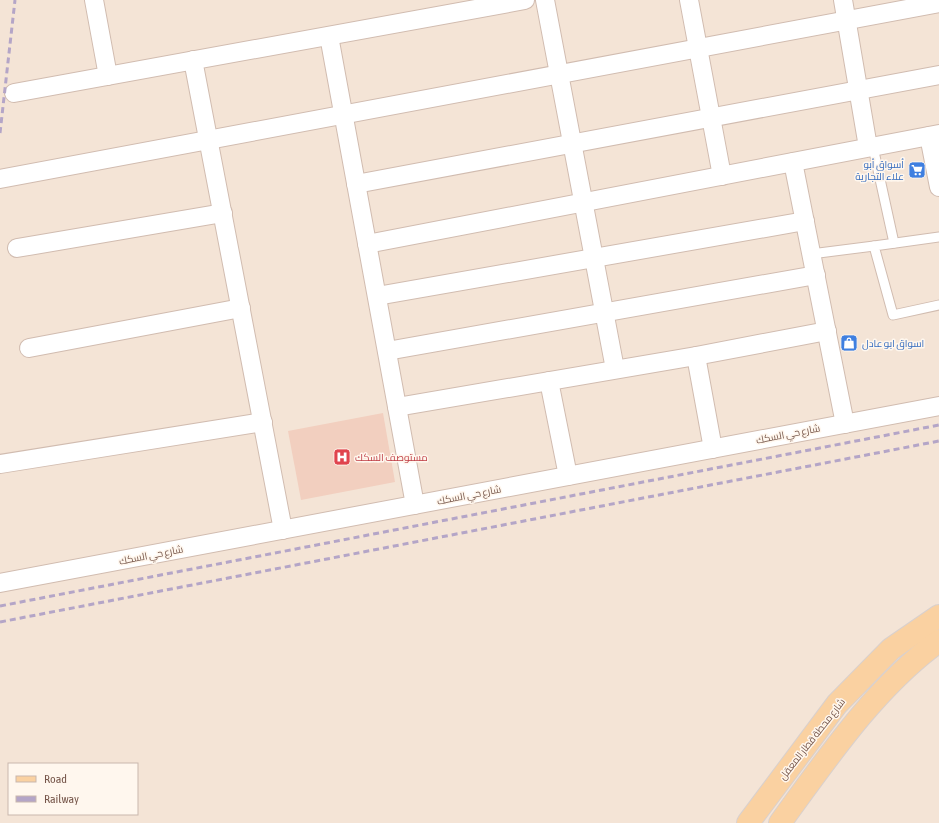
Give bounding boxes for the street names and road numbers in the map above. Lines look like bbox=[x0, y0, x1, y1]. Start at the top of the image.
street label: شارع حي السكك bbox=[755, 422, 821, 448]
street label: شارع حي السكك bbox=[436, 483, 502, 509]
street label: شارع حي السكك bbox=[118, 543, 184, 569]
street label: شارع محطة قطار المعقل bbox=[777, 696, 848, 783]

